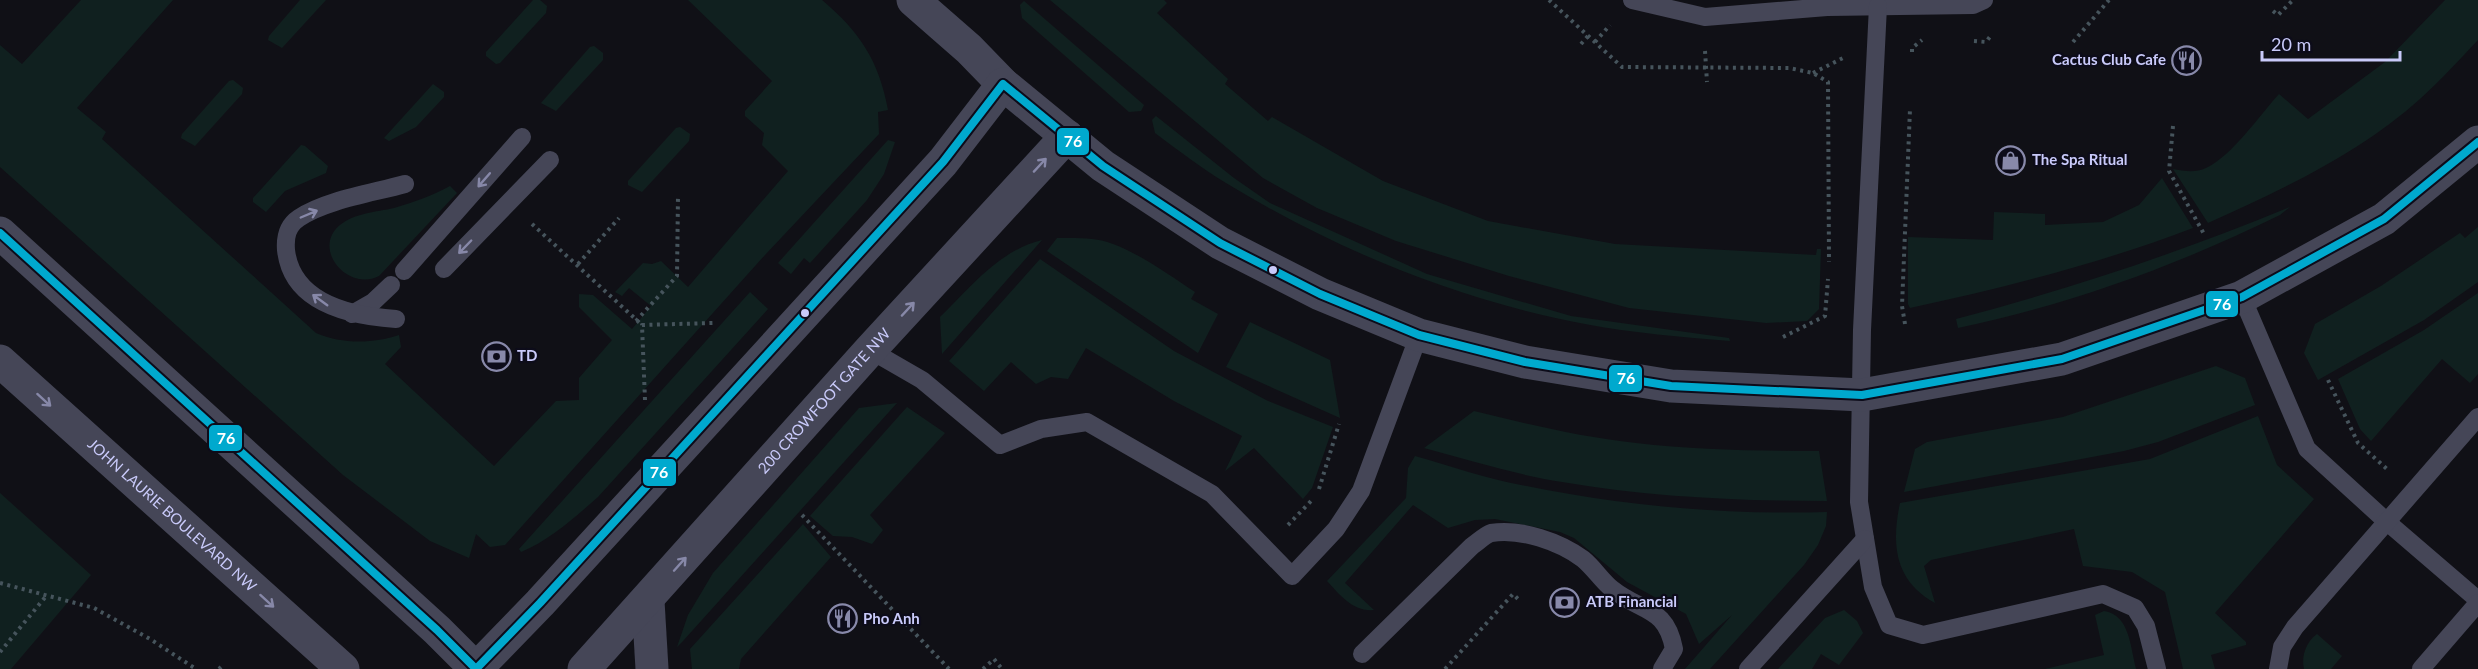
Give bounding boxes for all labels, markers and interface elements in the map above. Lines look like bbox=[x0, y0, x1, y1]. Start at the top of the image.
scale bar bbox=[2262, 24, 2400, 62]
text: 20 m bbox=[2271, 33, 2311, 55]
restaurant icon: Cactus Club Cafe bbox=[2171, 44, 2203, 76]
place label: Cactus Club Cafe bbox=[2052, 50, 2166, 68]
line badge: 76 bbox=[1056, 127, 1090, 156]
text: 76 bbox=[1064, 131, 1082, 150]
shop icon: The Spa Ritual bbox=[1995, 144, 2027, 176]
place label: The Spa Ritual bbox=[2032, 150, 2128, 168]
one-way arrow bbox=[1033, 158, 1047, 173]
one-way arrow bbox=[477, 172, 491, 188]
one-way arrow bbox=[299, 208, 317, 219]
one-way arrow bbox=[458, 240, 473, 255]
unlabelled marker bbox=[1267, 264, 1279, 276]
line badge: 76 bbox=[2205, 290, 2239, 318]
one-way arrow bbox=[313, 294, 329, 306]
text: 76 bbox=[2213, 294, 2231, 313]
one-way arrow bbox=[901, 301, 915, 316]
unlabelled marker bbox=[799, 307, 811, 319]
street label: 200 CROWFOOT GATE NW bbox=[754, 324, 894, 477]
bank icon: TD bbox=[480, 340, 512, 372]
place label: TD bbox=[517, 346, 537, 364]
line badge: 76 bbox=[1608, 364, 1643, 393]
text: 76 bbox=[1617, 368, 1635, 387]
one-way arrow bbox=[36, 393, 51, 407]
line badge: 76 bbox=[208, 424, 243, 452]
text: 76 bbox=[217, 428, 235, 447]
street label: JOHN LAURIE BOULEVARD NW bbox=[85, 434, 261, 595]
line badge: 76 bbox=[642, 458, 677, 487]
text: 76 bbox=[650, 462, 668, 481]
one-way arrow bbox=[673, 557, 687, 572]
bank icon: ATB Financial bbox=[1549, 586, 1581, 618]
place label: ATB Financial bbox=[1585, 592, 1677, 610]
one-way arrow bbox=[259, 594, 274, 608]
restaurant icon: Pho Anh bbox=[826, 603, 858, 635]
place label: Pho Anh bbox=[863, 609, 920, 627]

